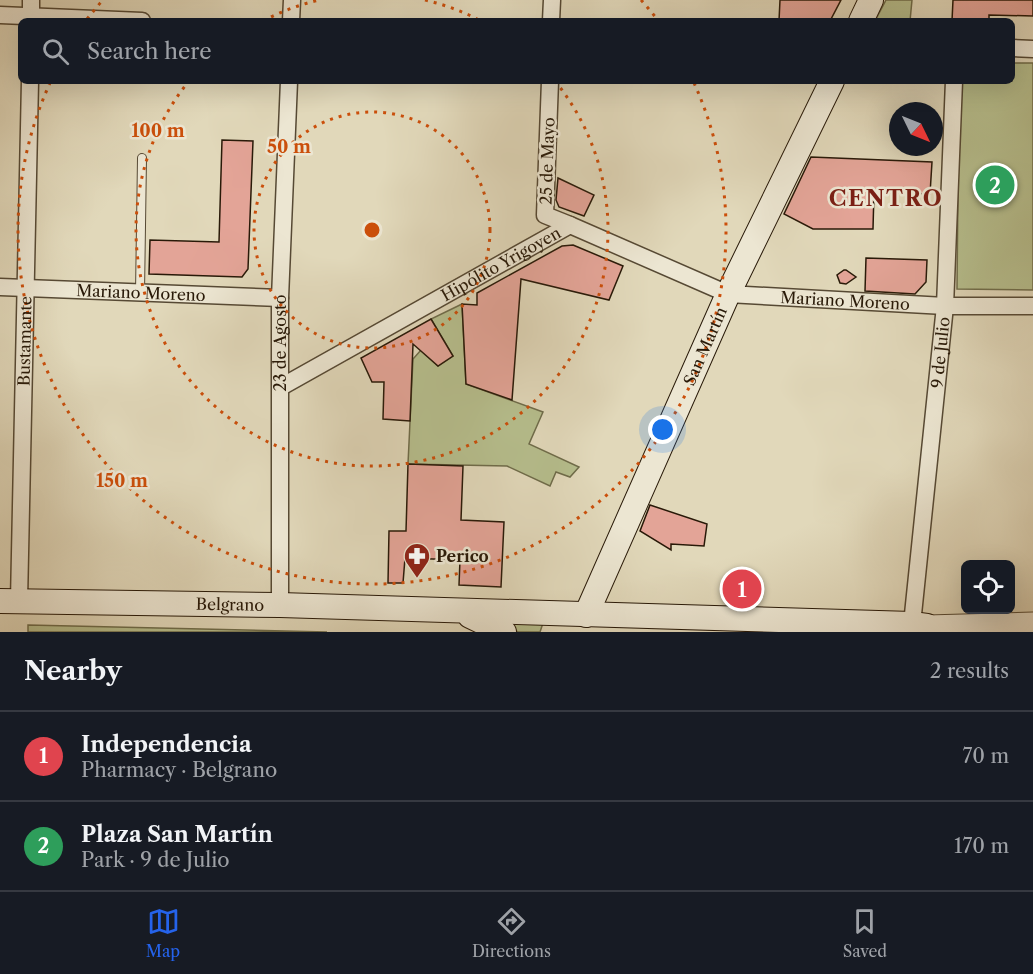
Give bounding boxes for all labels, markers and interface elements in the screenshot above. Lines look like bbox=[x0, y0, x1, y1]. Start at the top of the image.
search box bbox=[18, 18, 1015, 84]
icon: search bbox=[39, 35, 72, 68]
text: Search here bbox=[87, 38, 212, 65]
north arrow bbox=[889, 102, 943, 156]
street label: 25 de Mayo bbox=[535, 117, 559, 205]
text: 100 m bbox=[131, 120, 185, 142]
text: 50 m bbox=[267, 136, 311, 158]
pin: 2 bbox=[976, 162, 1014, 207]
district label: CENTRO bbox=[829, 185, 943, 212]
centre of rings bbox=[362, 220, 382, 240]
street label: Hipólito Yrigoyen bbox=[438, 222, 564, 305]
street label: Mariano Moreno bbox=[76, 280, 206, 305]
street label: Mariano Moreno bbox=[780, 287, 911, 314]
street label: 23 de Agosto bbox=[270, 294, 290, 391]
street label: Bustamante bbox=[14, 296, 35, 386]
street label: San Martín bbox=[679, 304, 731, 389]
street label: 9 de Julio bbox=[927, 316, 954, 389]
your location bbox=[648, 415, 677, 444]
text: 150 m bbox=[96, 470, 148, 492]
pharmacy icon: Perico bbox=[402, 541, 432, 579]
place label: Perico bbox=[436, 546, 489, 566]
map controls bbox=[961, 560, 1015, 614]
button: locate bbox=[961, 560, 1015, 614]
pin: 1 bbox=[722, 566, 762, 612]
street label: Belgrano bbox=[196, 594, 264, 615]
text: Nearby bbox=[24, 655, 122, 687]
text: 2 results bbox=[930, 659, 1009, 683]
text: Independencia bbox=[81, 731, 252, 758]
text: 1 bbox=[39, 744, 48, 768]
text: 70 m bbox=[963, 744, 1009, 768]
text: Pharmacy · Belgrano bbox=[81, 758, 277, 782]
text: Plaza San Martín bbox=[81, 821, 273, 848]
text: 2 bbox=[38, 834, 49, 858]
text: 170 m bbox=[954, 834, 1009, 858]
text: Park · 9 de Julio bbox=[81, 848, 230, 872]
tab: Map bbox=[146, 905, 180, 961]
tab: Directions bbox=[472, 905, 551, 961]
tab: Saved bbox=[843, 905, 887, 961]

